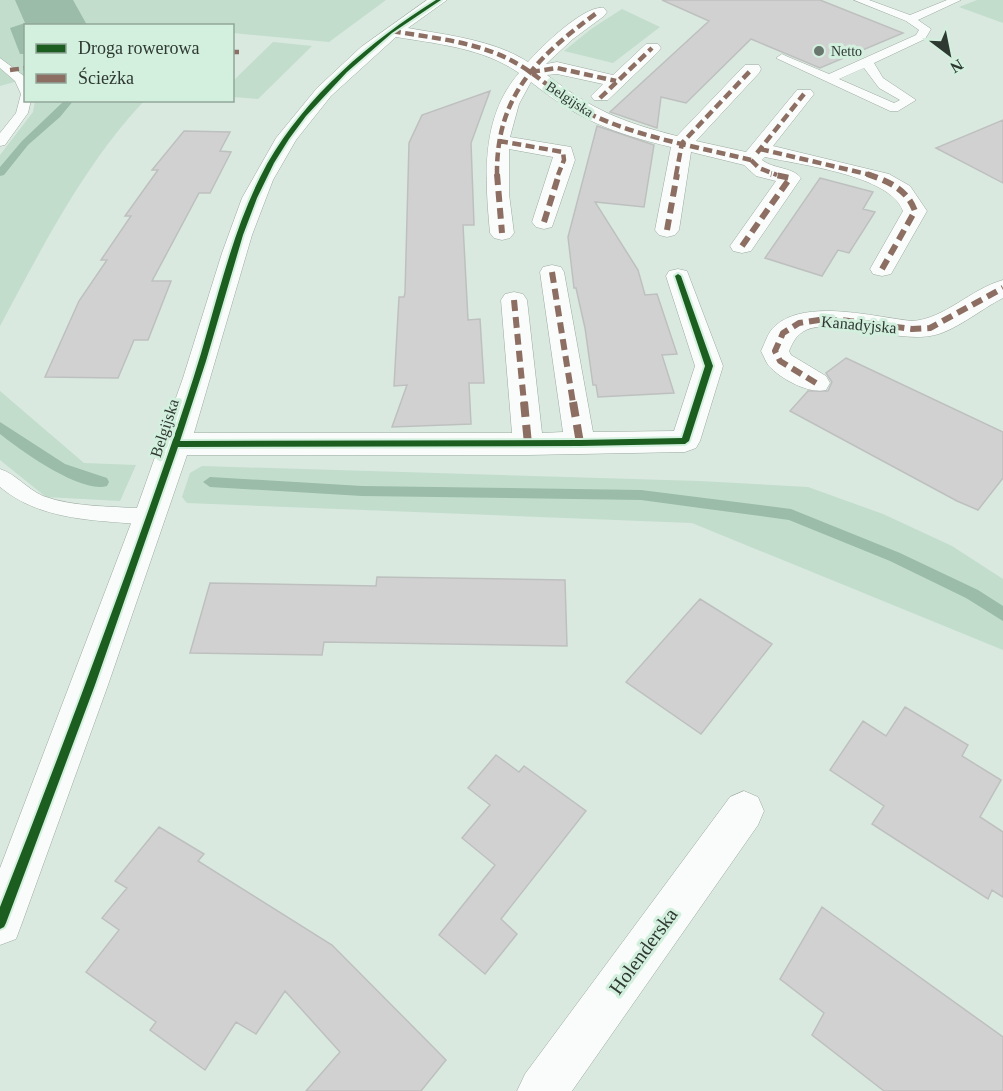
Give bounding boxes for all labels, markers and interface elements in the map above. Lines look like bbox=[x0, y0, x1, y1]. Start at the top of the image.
legend bbox=[24, 24, 234, 102]
north arrow bbox=[919, 24, 979, 84]
text: Droga rowerowa bbox=[78, 38, 199, 58]
marker: Netto bbox=[812, 44, 826, 58]
place label: Netto bbox=[831, 44, 862, 59]
text: N bbox=[947, 56, 966, 77]
text: Ścieżka bbox=[78, 67, 134, 88]
street label: Belgijska bbox=[543, 79, 597, 121]
street label: Kanadyjska bbox=[821, 313, 897, 337]
street label: Belgijska bbox=[147, 397, 183, 460]
street label: Holenderska bbox=[604, 904, 682, 998]

